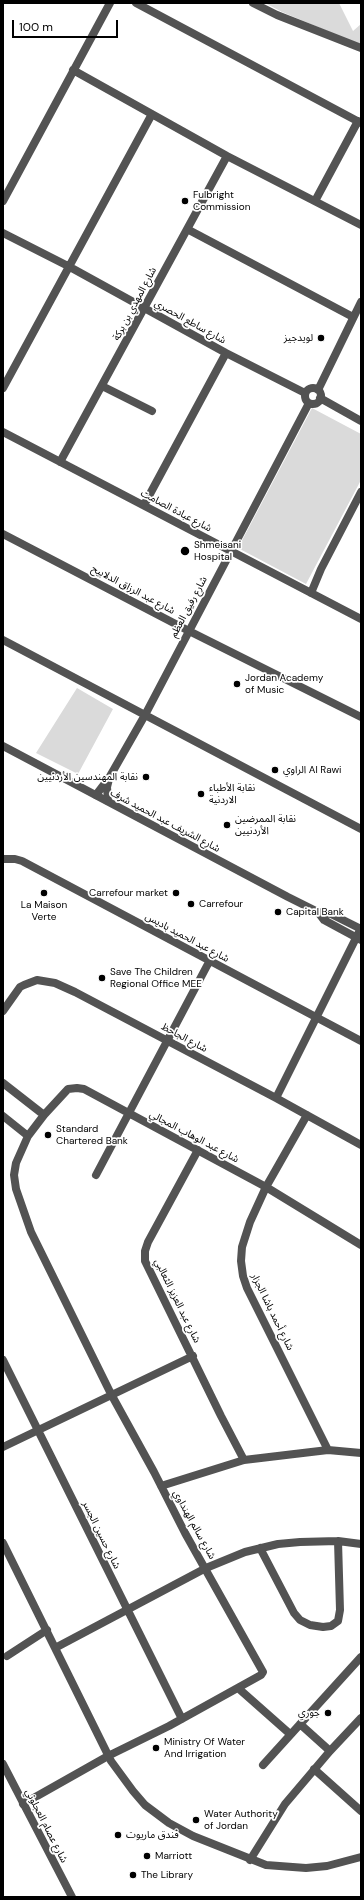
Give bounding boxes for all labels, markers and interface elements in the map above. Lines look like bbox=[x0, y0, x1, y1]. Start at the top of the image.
scale bar bbox=[14, 12, 120, 38]
text: 100 m bbox=[19, 19, 53, 35]
place label: Fulbright Commission bbox=[193, 189, 250, 212]
marker: Fulbright Commission bbox=[180, 196, 190, 206]
street label: شارع المهدي بن بركة bbox=[111, 265, 159, 343]
street label: شارع ساطع الحصري bbox=[152, 297, 228, 347]
place label: لويدجيز bbox=[284, 332, 313, 344]
marker: لويدجيز bbox=[316, 333, 326, 343]
street label: شارع عبادة الصامت bbox=[139, 487, 213, 535]
place label: Shmeisani Hospital bbox=[194, 539, 241, 562]
marker: Shmeisani Hospital bbox=[179, 545, 191, 557]
street label: شارع عبد الرزاق الدلابيح bbox=[89, 563, 177, 617]
street label: شارع رفيق العظم bbox=[168, 574, 210, 640]
place label: Jordan Academy of Music bbox=[245, 672, 323, 696]
marker: Jordan Academy of Music bbox=[232, 679, 242, 689]
place label: الراوي Al Rawi bbox=[283, 764, 341, 776]
marker: الراوي Al Rawi bbox=[270, 765, 280, 775]
place label: نقابة المهندسين الأردنيين bbox=[37, 771, 138, 783]
marker: نقابة المهندسين الأردنيين bbox=[141, 772, 151, 782]
place label: نقابة الأطباء الاردنية bbox=[209, 782, 255, 806]
street label: شارع الشريف عبد الحميد شرف bbox=[108, 787, 222, 855]
marker: نقابة الأطباء الاردنية bbox=[196, 789, 206, 799]
place label: نقابة الممرضين الأردنيين bbox=[235, 813, 296, 836]
marker: نقابة الممرضين الأردنيين bbox=[222, 820, 232, 830]
place label: Carrefour market bbox=[89, 887, 168, 899]
marker: La Maison Verte bbox=[39, 888, 49, 898]
marker: Carrefour market bbox=[171, 888, 181, 898]
place label: Carrefour bbox=[199, 898, 243, 910]
place label: La Maison Verte bbox=[21, 899, 67, 922]
marker: Carrefour bbox=[186, 899, 196, 909]
place label: Capital Bank bbox=[286, 906, 344, 918]
marker: Capital Bank bbox=[273, 907, 283, 917]
street label: شارع عبد الحميد باديس bbox=[143, 911, 231, 965]
place label: Save The Children Regional Office MEE bbox=[110, 966, 202, 990]
marker: Save The Children Regional Office MEE bbox=[97, 973, 107, 983]
street label: شارع الجاحظ bbox=[159, 1021, 209, 1055]
street label: شارع عبد الوهاب المجالي bbox=[147, 1108, 241, 1166]
place label: Standard Chartered Bank bbox=[56, 1123, 128, 1146]
marker: Standard Chartered Bank bbox=[43, 1130, 53, 1140]
street label: شارع عبد العزيز الثعالبي bbox=[151, 1257, 203, 1345]
street label: شارع أحمد باشا الجزار bbox=[248, 1271, 296, 1353]
street label: شارع سالم الهنداوي bbox=[170, 1488, 218, 1562]
street label: شارع حسين الجسر bbox=[79, 1499, 123, 1571]
place label: جوري bbox=[298, 1707, 320, 1719]
marker: جوري bbox=[323, 1708, 333, 1718]
place label: Ministry Of Water And Irrigation bbox=[164, 1736, 245, 1760]
marker: Ministry Of Water And Irrigation bbox=[151, 1743, 161, 1753]
street label: شارع عصام العجلوني bbox=[22, 1787, 70, 1865]
place label: Water Authority of Jordan bbox=[204, 1808, 278, 1832]
marker: Water Authority of Jordan bbox=[191, 1815, 201, 1825]
place label: فندق ماريوت bbox=[126, 1829, 179, 1841]
marker: فندق ماريوت bbox=[113, 1830, 123, 1840]
place label: Marriott bbox=[155, 1850, 192, 1862]
marker: Marriott bbox=[142, 1851, 152, 1861]
place label: The Library bbox=[141, 1869, 193, 1881]
marker: The Library bbox=[128, 1870, 138, 1880]

